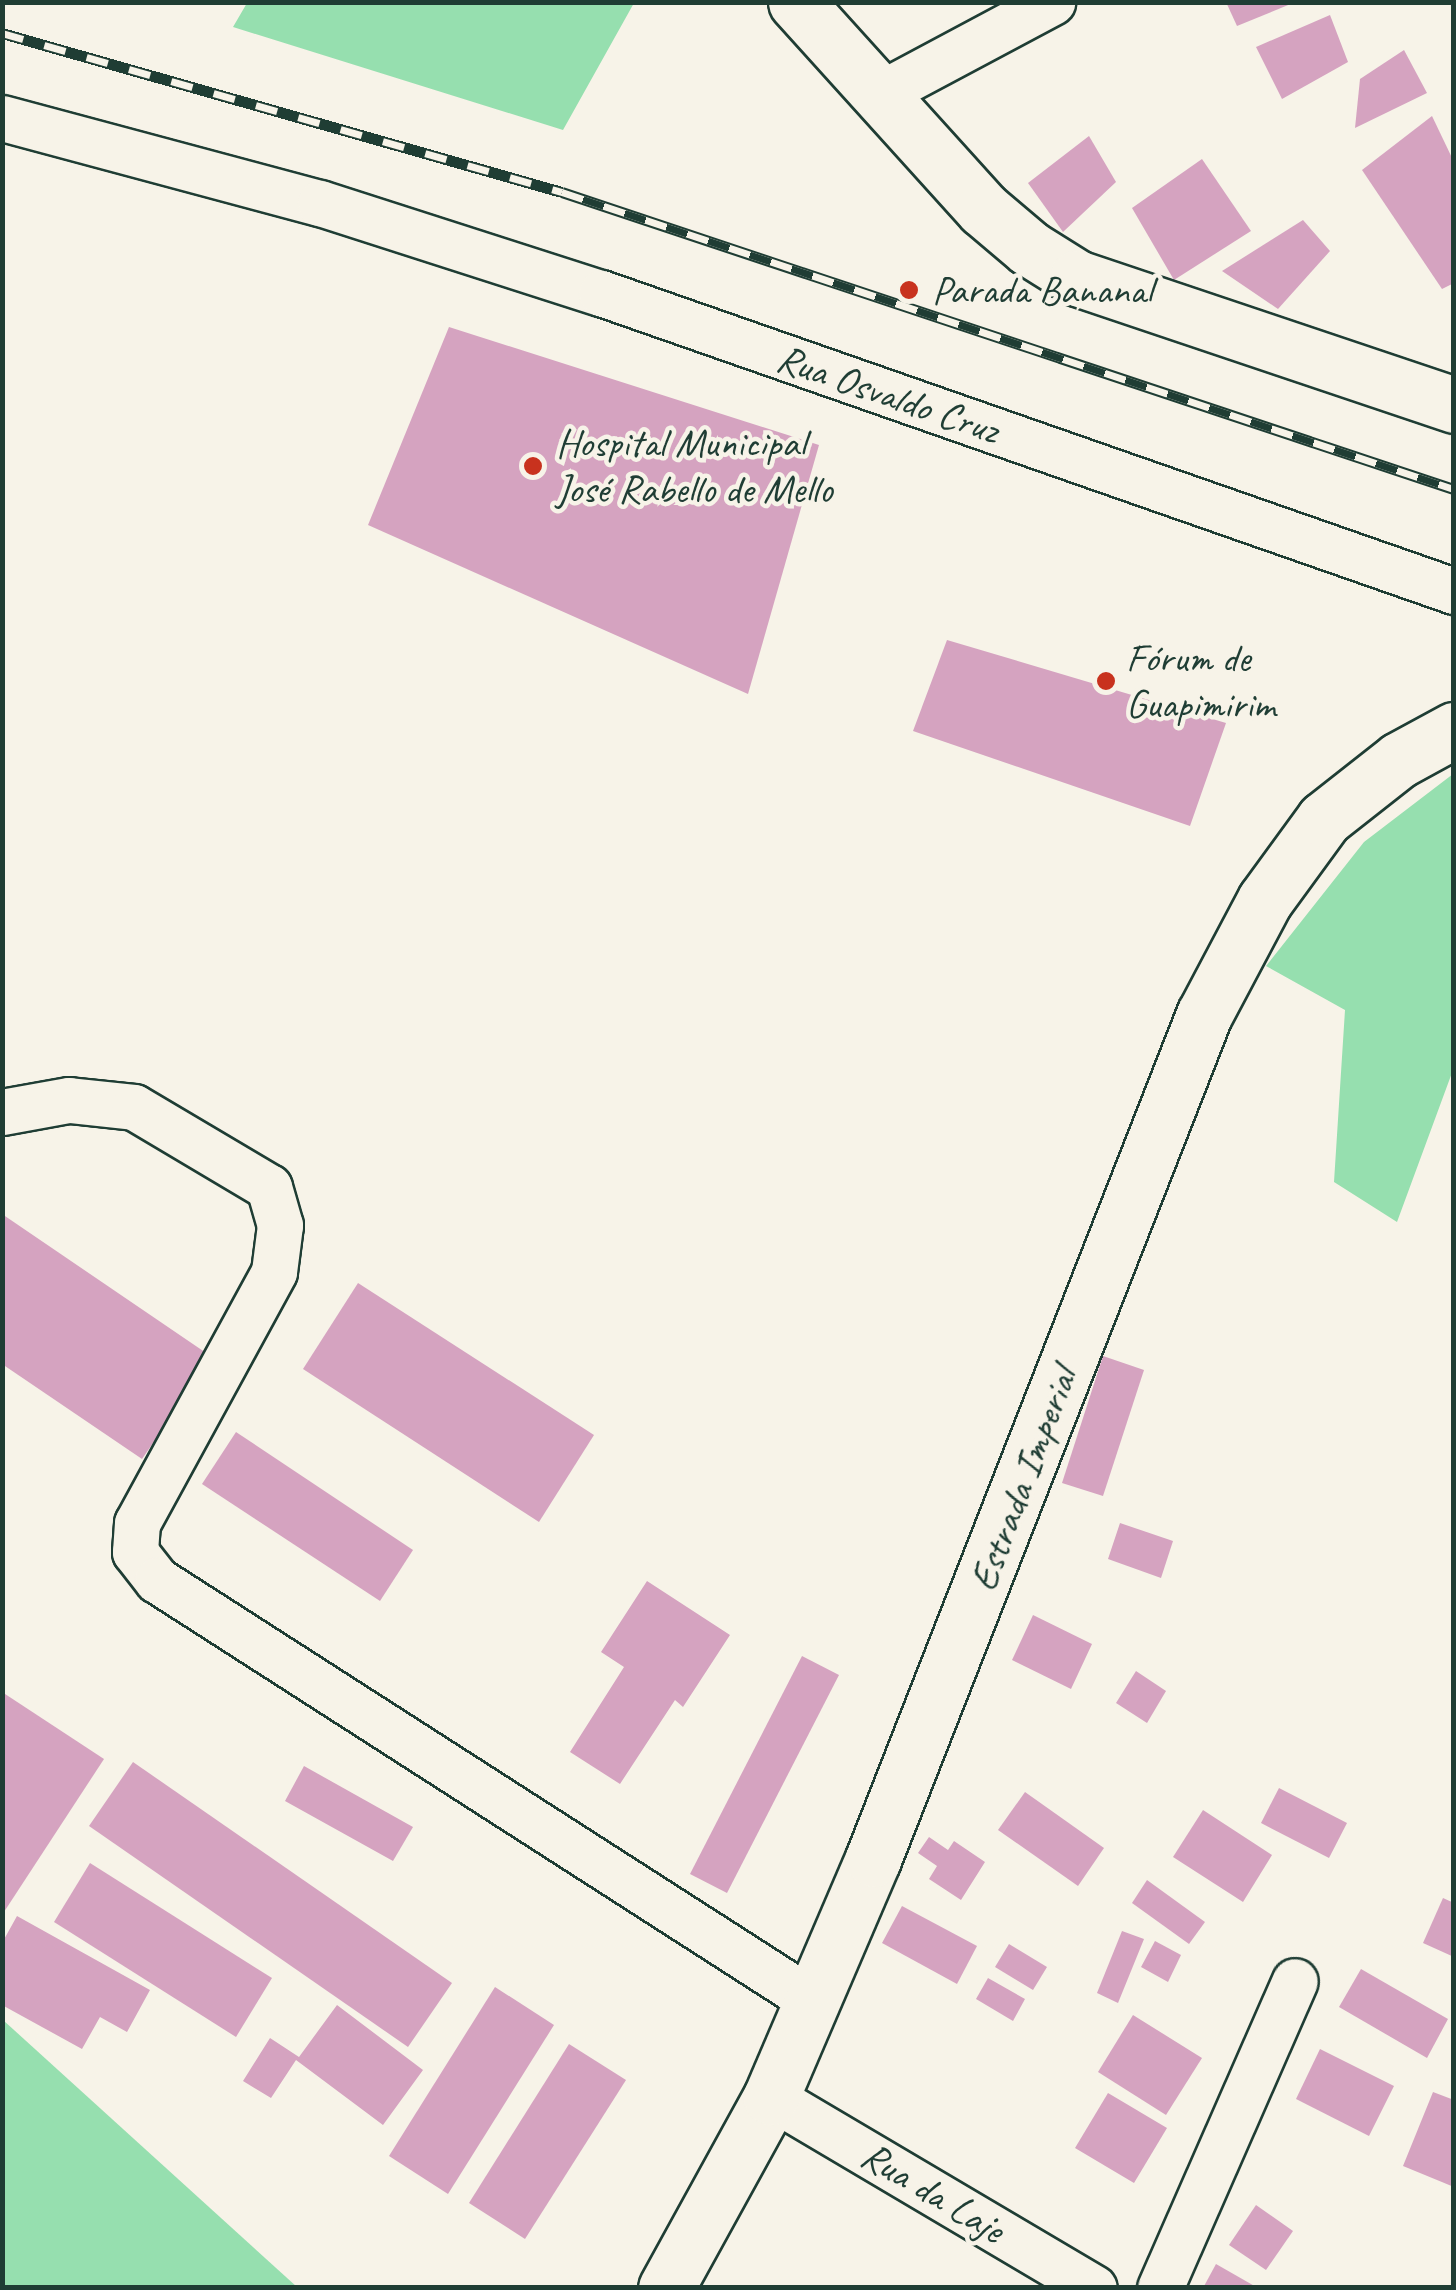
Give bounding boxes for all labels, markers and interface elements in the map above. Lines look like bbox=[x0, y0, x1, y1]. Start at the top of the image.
place label: Parada Bananal bbox=[932, 266, 1152, 314]
marker: Parada Bananal bbox=[896, 277, 922, 303]
street label: Rua Osvaldo Cruz bbox=[770, 333, 1006, 455]
place label: Hospital Municipal José Rabello de Mello bbox=[556, 419, 833, 513]
marker: Hospital Municipal José Rabello de Mello bbox=[520, 453, 546, 479]
place label: Fórum de Guapimirim bbox=[1126, 634, 1275, 728]
marker: Fórum de Guapimirim bbox=[1095, 670, 1117, 692]
street label: Estrada Imperial bbox=[959, 1362, 1087, 1596]
street label: Rua da Laje bbox=[852, 2130, 1014, 2254]

